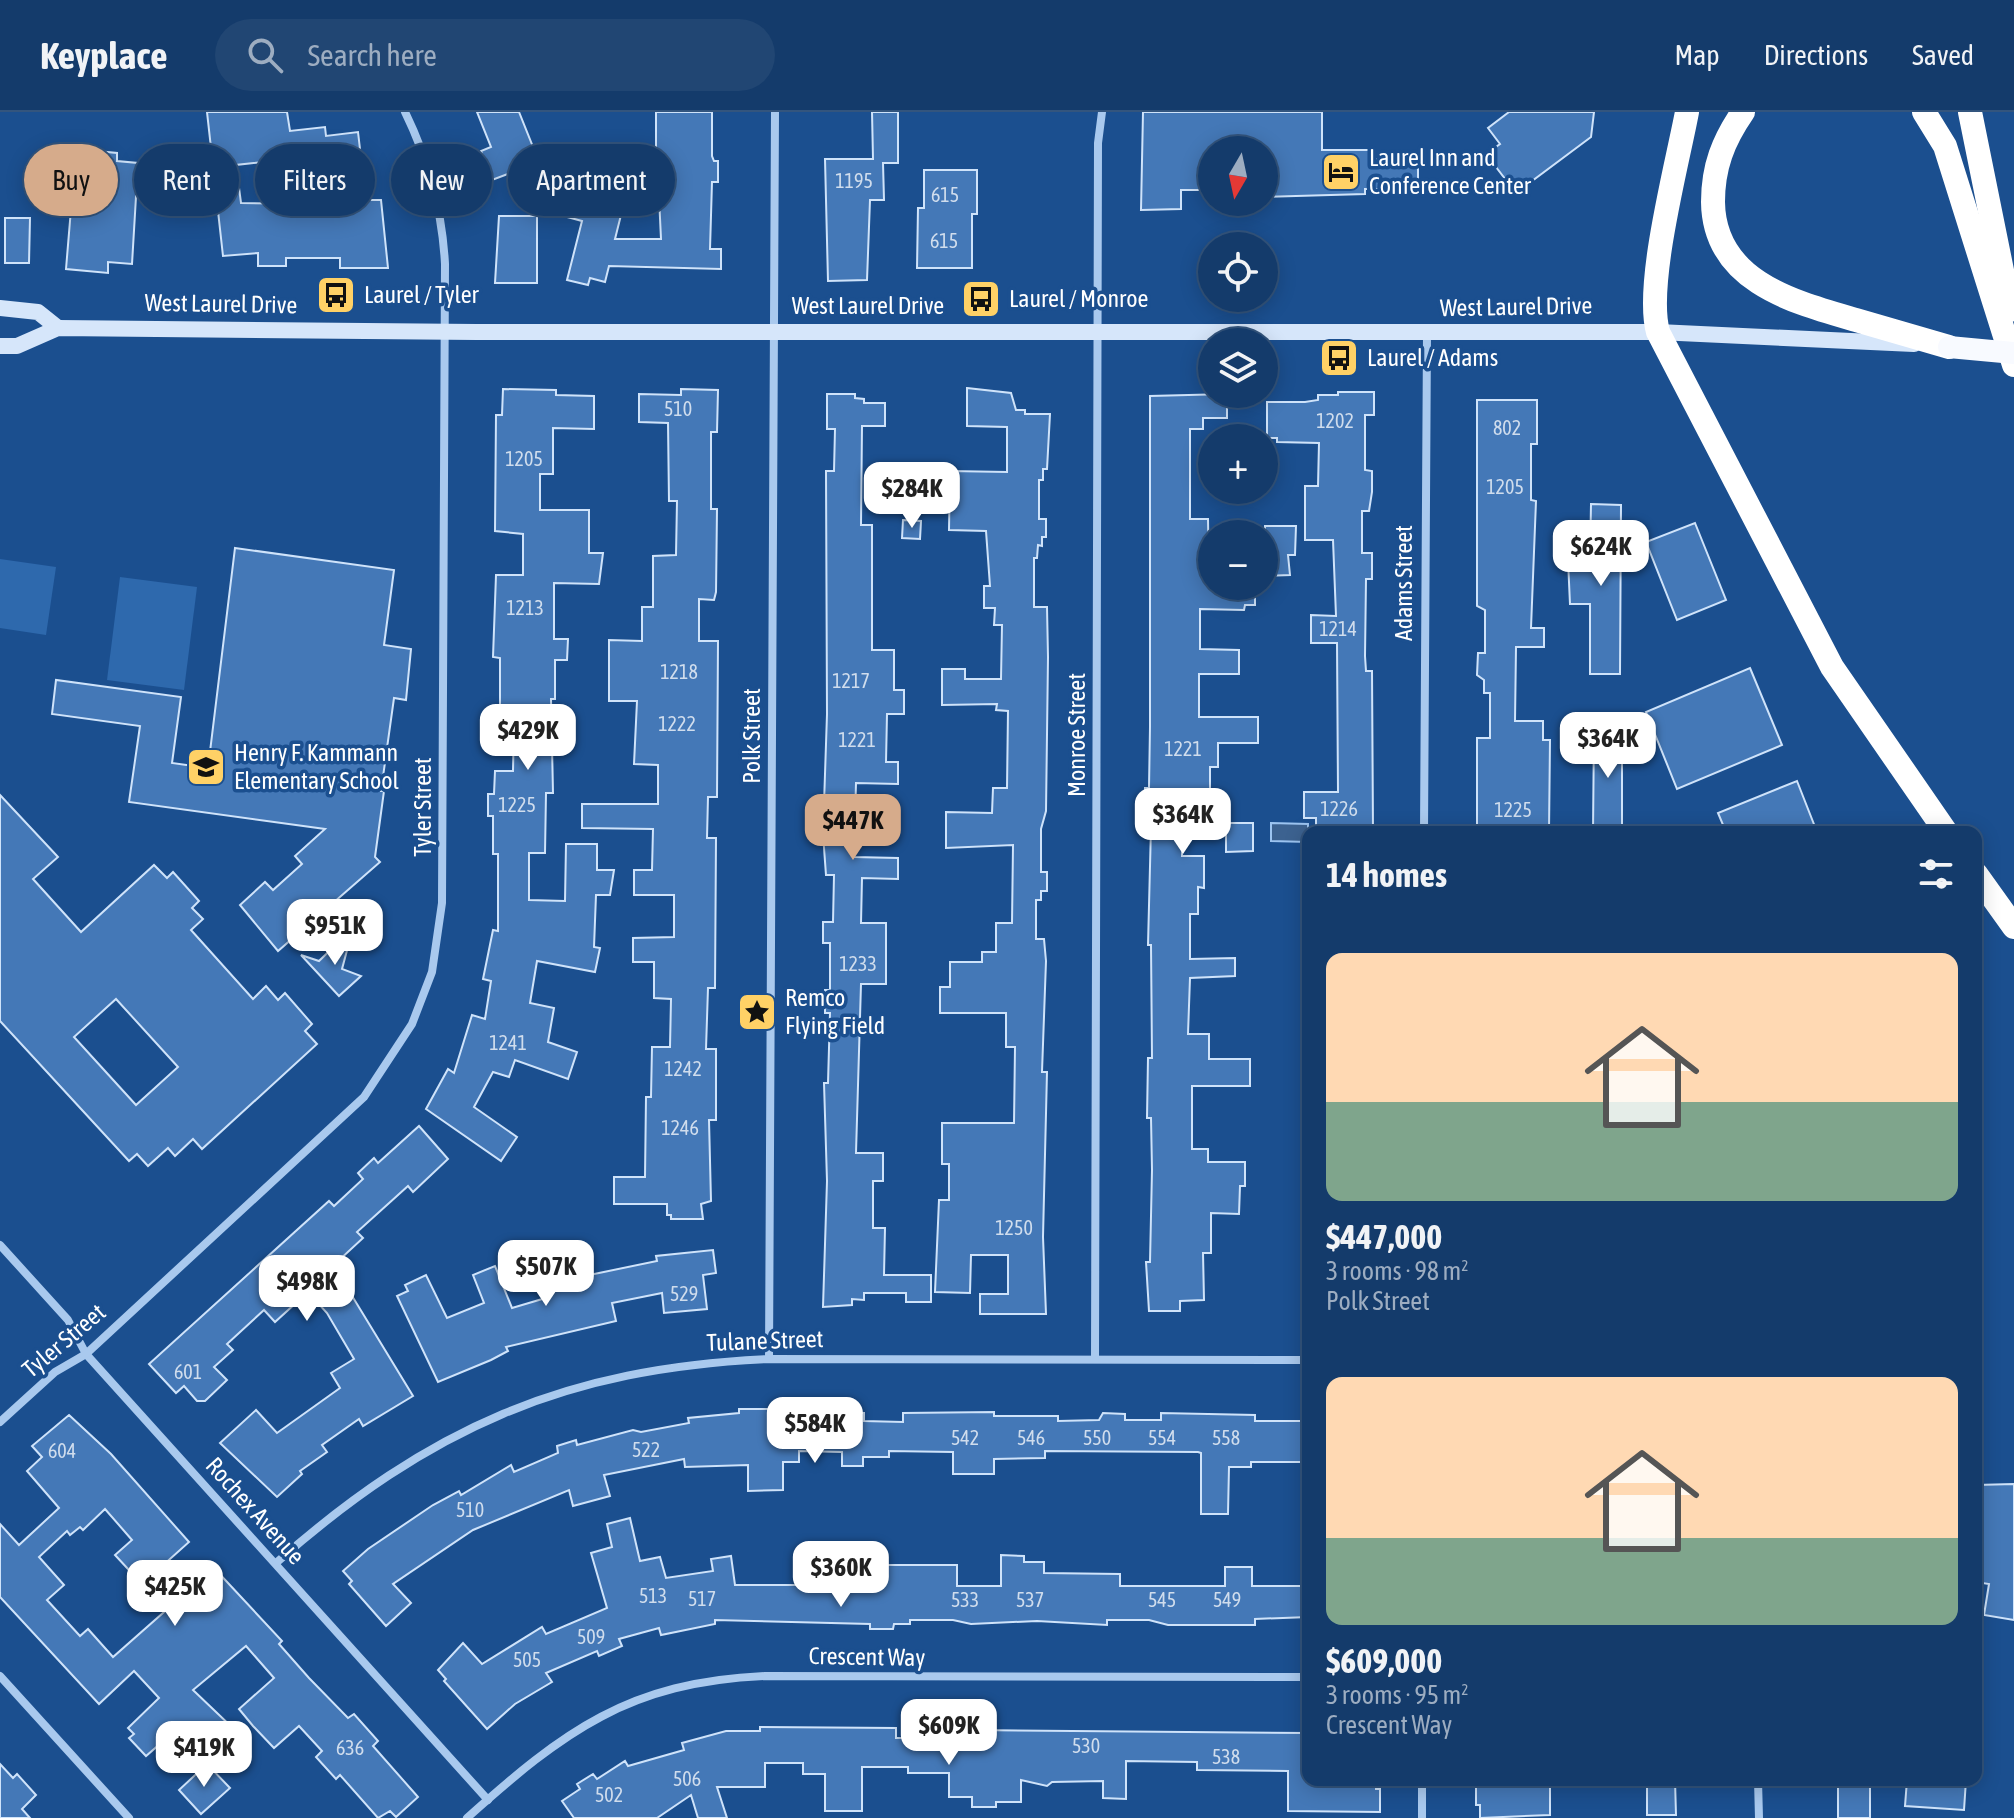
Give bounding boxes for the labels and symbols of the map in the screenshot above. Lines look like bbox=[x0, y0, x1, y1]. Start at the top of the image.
north arrow bbox=[1198, 136, 1278, 216]
place label: Laurel Inn and Conference Center bbox=[1369, 144, 1532, 199]
hotel icon: Laurel Inn and Conference Center bbox=[1320, 151, 1362, 193]
house number: 1195 bbox=[835, 169, 873, 192]
house number: 615 bbox=[931, 183, 959, 206]
house number: 615 bbox=[930, 229, 958, 252]
bus stop icon: Laurel / Tyler bbox=[315, 274, 357, 316]
bus stop icon: Laurel / Monroe bbox=[960, 278, 1002, 320]
place label: Laurel / Tyler bbox=[364, 281, 480, 308]
place label: Laurel / Monroe bbox=[1009, 285, 1148, 312]
street label: West Laurel Drive bbox=[145, 289, 297, 318]
street label: West Laurel Drive bbox=[792, 292, 944, 319]
street label: West Laurel Drive bbox=[1440, 292, 1592, 321]
bus stop icon: Laurel / Adams bbox=[1318, 337, 1360, 379]
place label: Laurel / Adams bbox=[1367, 344, 1498, 371]
house number: 510 bbox=[664, 397, 692, 420]
house number: 1202 bbox=[1316, 409, 1354, 432]
house number: 802 bbox=[1493, 416, 1521, 439]
house number: 1205 bbox=[505, 447, 543, 470]
pin: $284K bbox=[856, 462, 968, 530]
house number: 1205 bbox=[1486, 475, 1524, 498]
pin: $624K bbox=[1545, 520, 1657, 588]
street label: Adams Street bbox=[1390, 525, 1417, 641]
house number: 1213 bbox=[506, 596, 544, 619]
house number: 1214 bbox=[1319, 617, 1357, 640]
house number: 1218 bbox=[660, 660, 698, 683]
house number: 1217 bbox=[832, 669, 870, 692]
street label: Monroe Street bbox=[1063, 673, 1090, 797]
street label: Polk Street bbox=[738, 688, 765, 784]
pin: $429K bbox=[472, 704, 584, 772]
house number: 1222 bbox=[658, 712, 696, 735]
pin: $364K bbox=[1552, 712, 1664, 780]
house number: 1221 bbox=[838, 728, 876, 751]
house number: 1221 bbox=[1164, 737, 1202, 760]
place label: Henry F. Kammann Elementary School bbox=[234, 739, 400, 794]
school or university icon: Henry F. Kammann Elementary School bbox=[185, 746, 227, 788]
street label: Tyler Street bbox=[409, 757, 436, 857]
pin: $364K bbox=[1127, 788, 1239, 856]
house number: 1225 bbox=[498, 793, 536, 816]
pin: $447K bbox=[797, 794, 909, 862]
house number: 1226 bbox=[1320, 797, 1358, 820]
house number: 1225 bbox=[1494, 798, 1532, 821]
pin: $951K bbox=[279, 899, 391, 967]
house number: 1233 bbox=[839, 952, 877, 975]
place label: Remco Flying Field bbox=[785, 984, 885, 1039]
place icon: Remco Flying Field bbox=[736, 991, 778, 1033]
house number: 1241 bbox=[489, 1031, 527, 1054]
house number: 1242 bbox=[664, 1057, 702, 1080]
house number: 1246 bbox=[661, 1116, 699, 1139]
house number: 1250 bbox=[995, 1216, 1033, 1239]
pin: $507K bbox=[490, 1240, 602, 1308]
pin: $498K bbox=[251, 1255, 363, 1323]
house number: 529 bbox=[670, 1282, 698, 1305]
street label: Tyler Street bbox=[17, 1298, 111, 1383]
street label: Tulane Street bbox=[706, 1325, 824, 1356]
house number: 601 bbox=[174, 1360, 202, 1383]
pin: $584K bbox=[759, 1397, 871, 1465]
house number: 542 bbox=[951, 1426, 979, 1449]
house number: 546 bbox=[1017, 1426, 1045, 1449]
house number: 550 bbox=[1083, 1426, 1111, 1449]
house number: 554 bbox=[1148, 1426, 1176, 1449]
house number: 558 bbox=[1212, 1426, 1240, 1449]
house number: 522 bbox=[632, 1438, 660, 1461]
house number: 604 bbox=[48, 1439, 76, 1462]
street label: Rochex Avenue bbox=[201, 1452, 310, 1569]
house number: 510 bbox=[456, 1498, 484, 1521]
pin: $360K bbox=[785, 1541, 897, 1609]
pin: $425K bbox=[119, 1560, 231, 1628]
house number: 513 bbox=[639, 1584, 667, 1607]
house number: 517 bbox=[688, 1587, 716, 1610]
house number: 533 bbox=[951, 1588, 979, 1611]
house number: 537 bbox=[1016, 1588, 1044, 1611]
house number: 545 bbox=[1148, 1588, 1176, 1611]
house number: 549 bbox=[1213, 1588, 1241, 1611]
house number: 509 bbox=[577, 1625, 605, 1648]
street label: Crescent Way bbox=[808, 1642, 926, 1671]
house number: 505 bbox=[513, 1648, 541, 1671]
pin: $609K bbox=[893, 1699, 1005, 1767]
pin: $419K bbox=[148, 1721, 260, 1789]
house number: 530 bbox=[1072, 1734, 1100, 1757]
house number: 636 bbox=[336, 1736, 364, 1759]
house number: 538 bbox=[1212, 1745, 1240, 1768]
house number: 506 bbox=[673, 1767, 701, 1790]
house number: 502 bbox=[595, 1783, 623, 1806]

